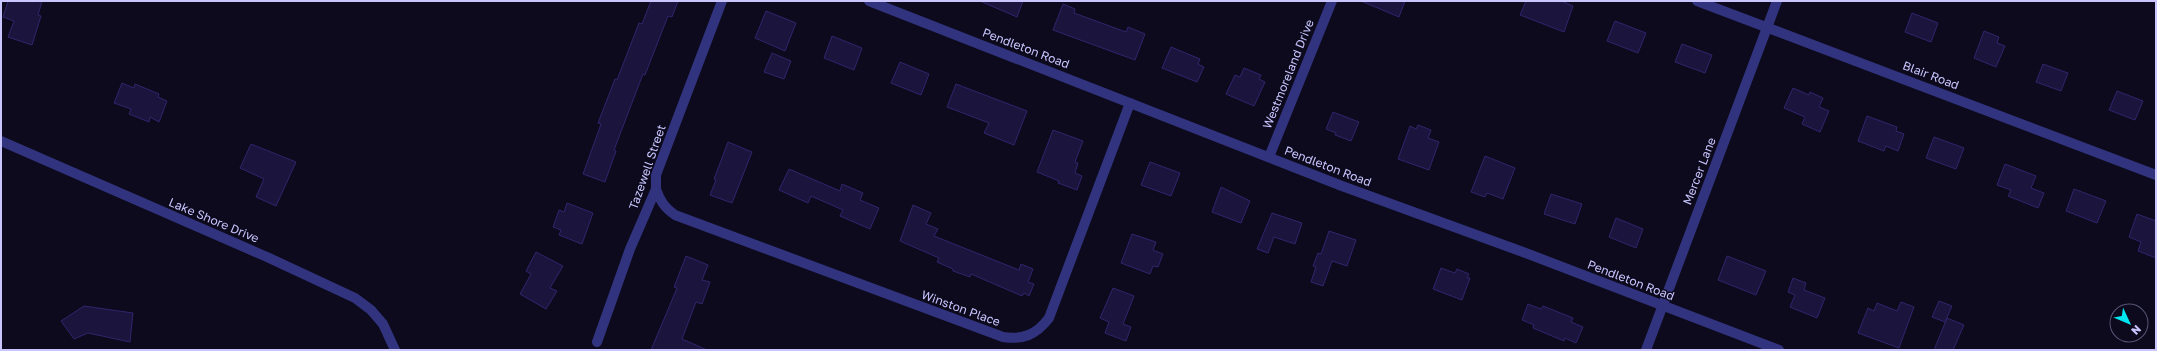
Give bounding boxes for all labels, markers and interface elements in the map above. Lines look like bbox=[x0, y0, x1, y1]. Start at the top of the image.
street label: Westmoreland Drive bbox=[1259, 17, 1317, 131]
street label: Pendleton Road bbox=[980, 25, 1072, 71]
street label: Blair Road bbox=[1901, 57, 1961, 93]
street label: Tazewell Street bbox=[625, 122, 669, 211]
street label: Mercer Lane bbox=[1679, 135, 1719, 207]
street label: Pendleton Road bbox=[1282, 143, 1374, 189]
street label: Lake Shore Drive bbox=[167, 194, 261, 246]
street label: Pendleton Road bbox=[1585, 257, 1677, 303]
street label: Winston Place bbox=[920, 287, 1003, 329]
north arrow bbox=[2109, 303, 2149, 343]
text: N bbox=[2129, 323, 2144, 338]

